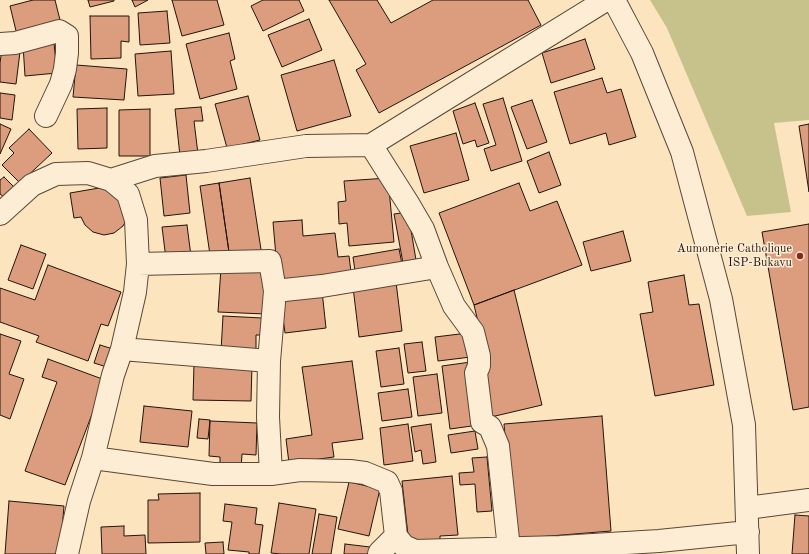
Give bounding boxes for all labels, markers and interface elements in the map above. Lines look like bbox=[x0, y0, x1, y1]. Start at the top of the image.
place label: Aumonerie Catholique ISP-Bukavu bbox=[677, 242, 792, 270]
marker: Aumonerie Catholique ISP-Bukavu bbox=[795, 251, 805, 261]

